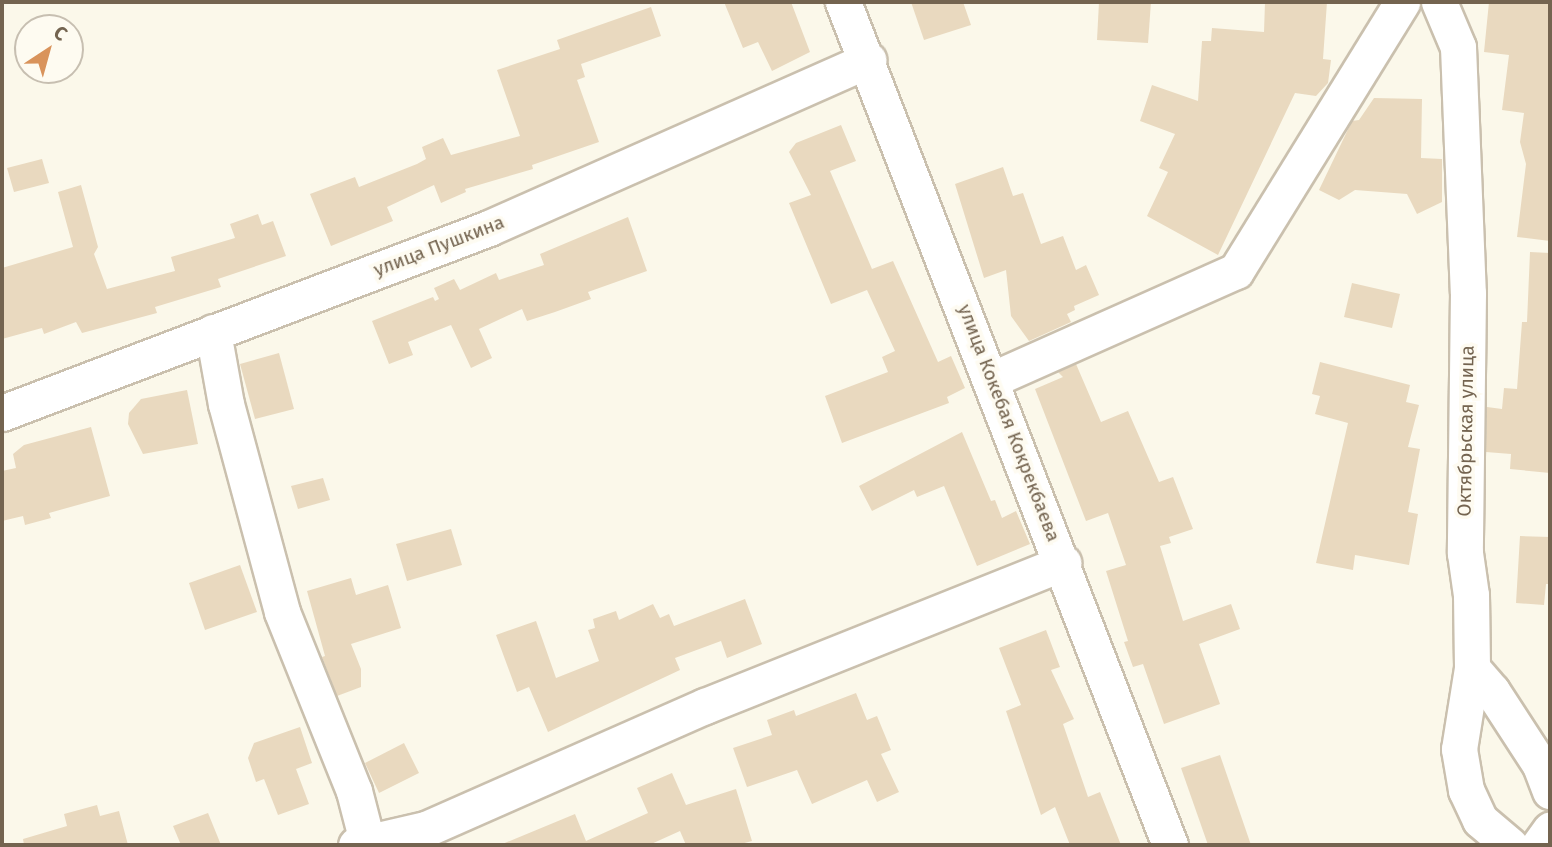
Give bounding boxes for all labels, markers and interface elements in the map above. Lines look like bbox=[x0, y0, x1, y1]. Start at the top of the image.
north arrow bbox=[14, 14, 84, 84]
text: С bbox=[49, 21, 72, 46]
street label: улица Пушкина bbox=[370, 211, 508, 281]
street label: улица Кокебая Кокрекбаева bbox=[953, 301, 1065, 545]
street label: Октябрьская улица bbox=[1453, 345, 1479, 517]

